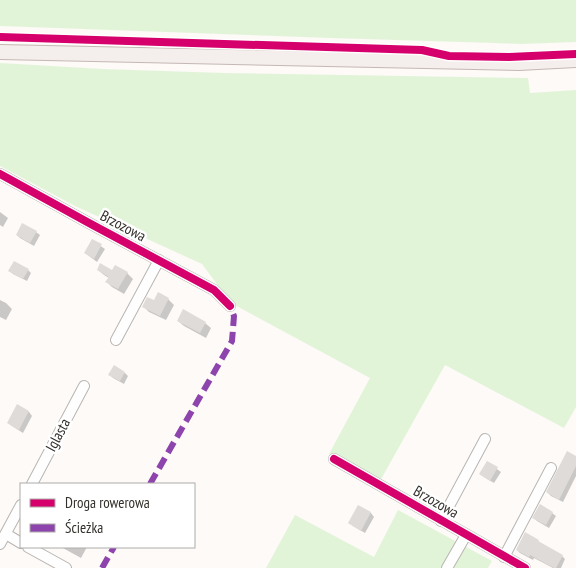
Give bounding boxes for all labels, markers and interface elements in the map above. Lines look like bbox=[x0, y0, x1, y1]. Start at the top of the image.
street label: Brzozowa bbox=[97, 206, 149, 245]
street label: Iglasta bbox=[41, 415, 74, 455]
street label: Brzozowa bbox=[410, 481, 462, 522]
legend bbox=[20, 483, 195, 548]
text: Droga rowerowa bbox=[65, 493, 150, 512]
text: Ścieżka bbox=[65, 518, 103, 537]

